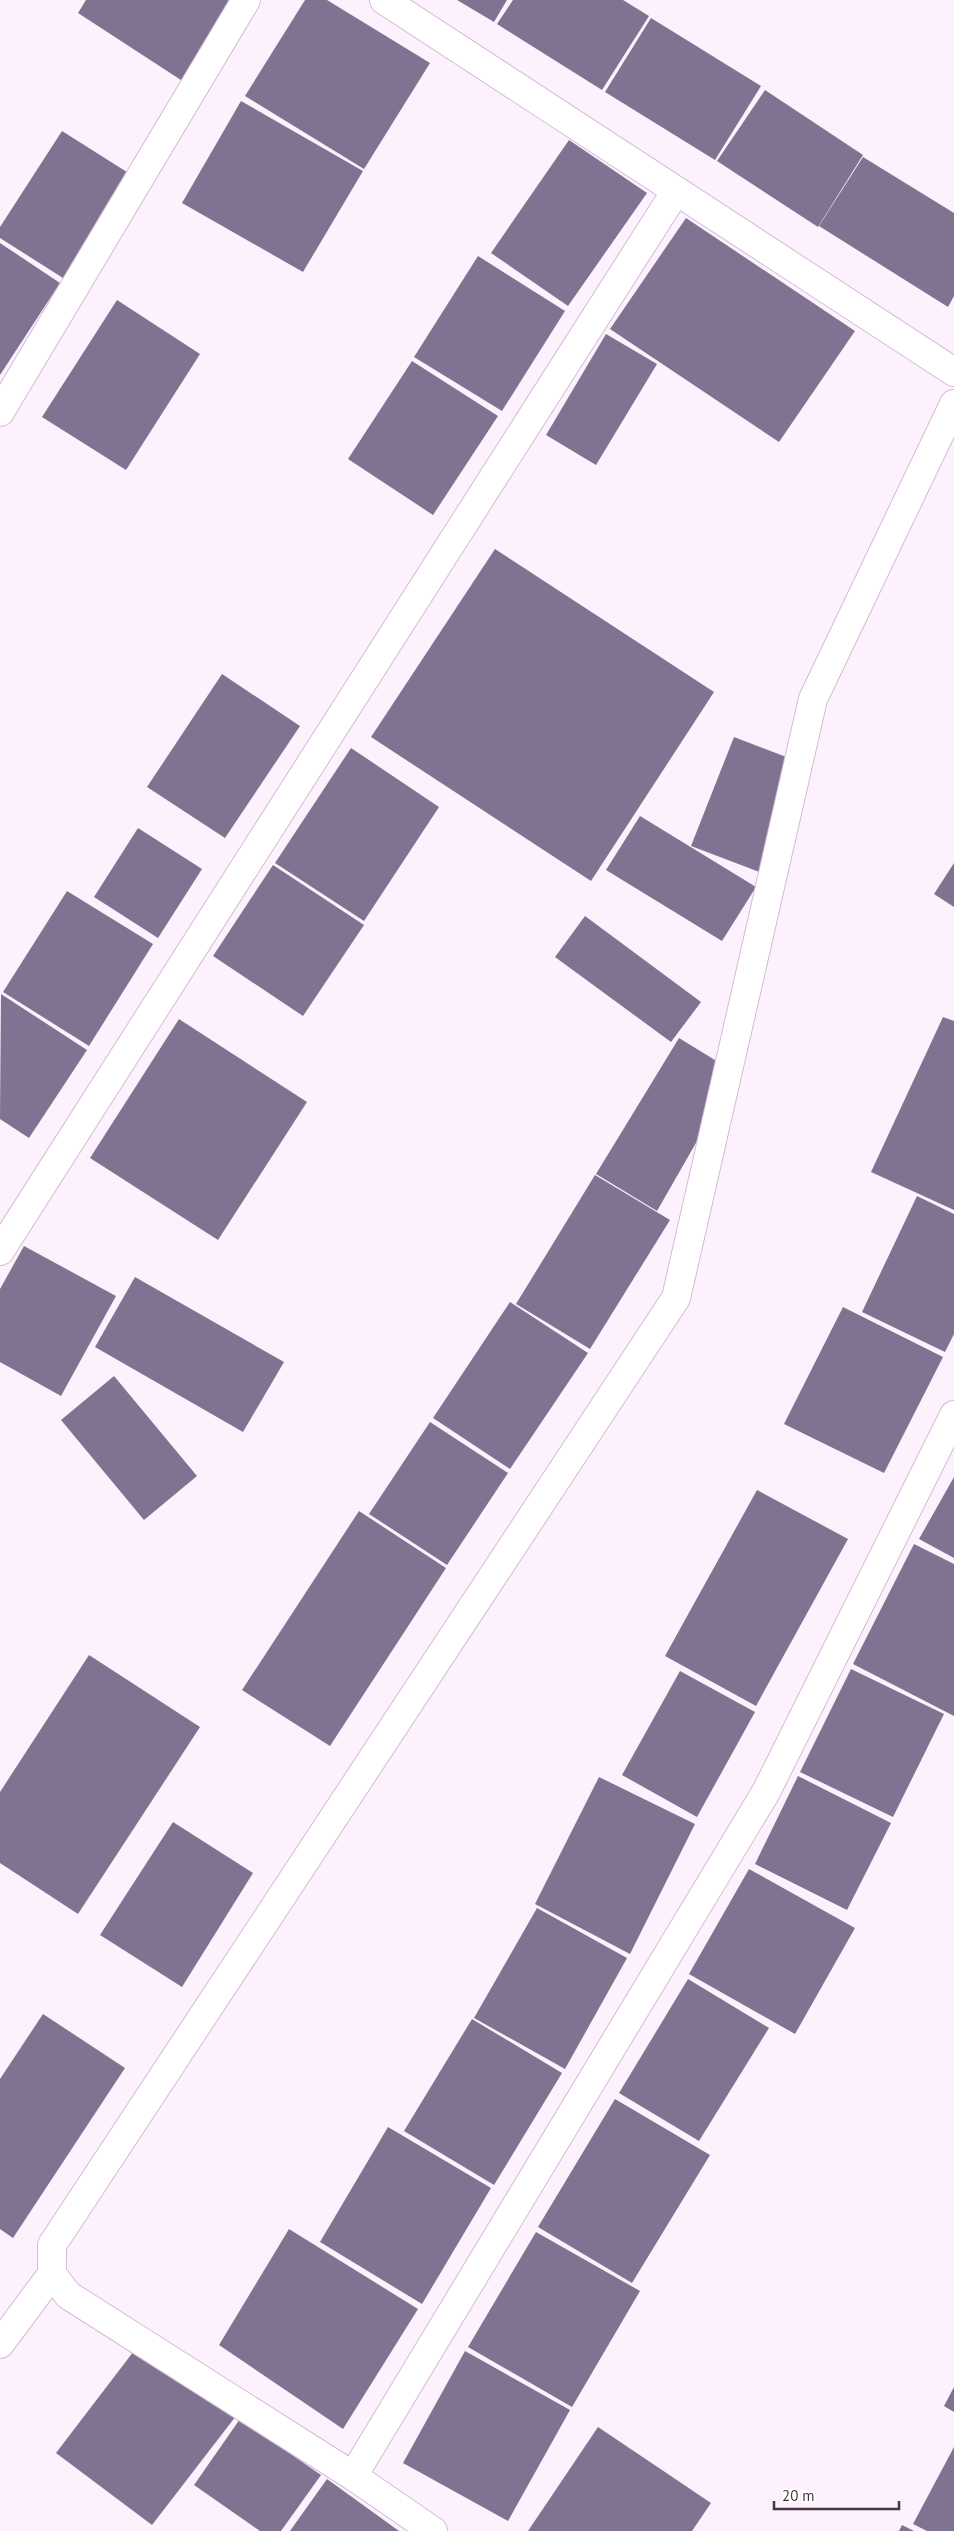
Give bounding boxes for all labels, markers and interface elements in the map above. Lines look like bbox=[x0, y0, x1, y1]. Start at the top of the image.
scale bar bbox=[774, 2478, 899, 2510]
text: 20 m bbox=[782, 2486, 815, 2505]

